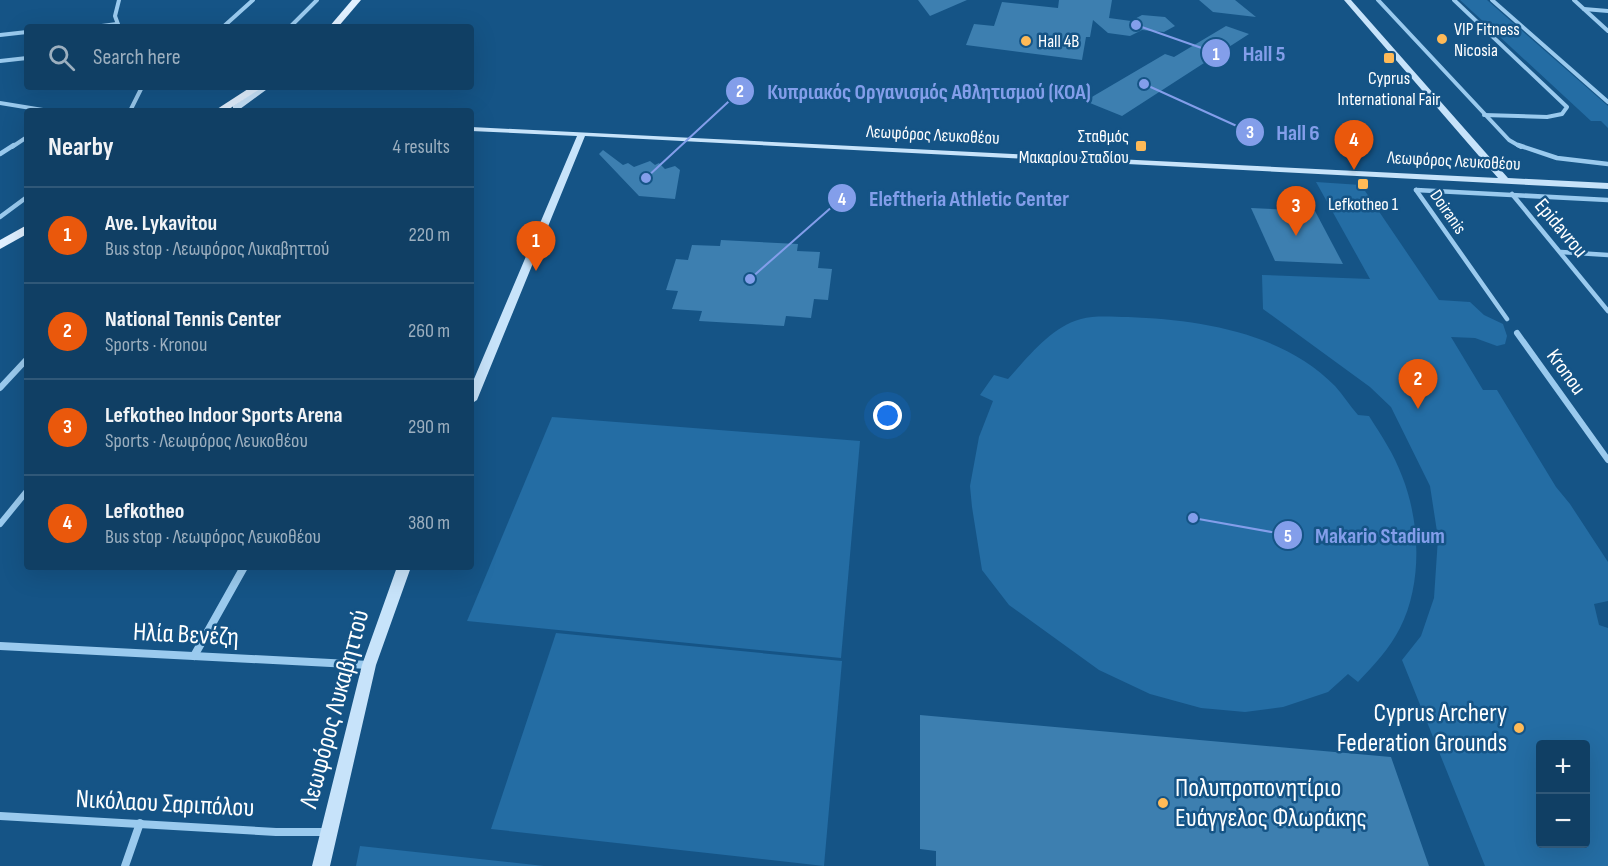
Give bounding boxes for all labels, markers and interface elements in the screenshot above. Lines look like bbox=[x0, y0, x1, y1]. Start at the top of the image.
place label: VIP Fitness Nicosia bbox=[1454, 19, 1520, 61]
search box bbox=[24, 24, 474, 90]
place label: Hall 4B bbox=[1038, 31, 1079, 52]
marker: VIP Fitness Nicosia bbox=[1435, 32, 1449, 46]
callout: Hall 5 bbox=[1201, 33, 1298, 73]
marker: Hall 4B bbox=[1019, 34, 1033, 48]
icon: search bbox=[45, 41, 78, 74]
text: Hall 5 bbox=[1243, 41, 1285, 68]
text: Search here bbox=[93, 44, 180, 71]
text: 1 bbox=[1212, 44, 1220, 65]
marker: Cyprus International Fair bbox=[1382, 51, 1396, 65]
place label: Cyprus International Fair bbox=[1338, 68, 1440, 110]
callout: Κυπριακός Οργανισμός Αθλητισμού (ΚΟΑ) bbox=[725, 71, 1103, 111]
text: Κυπριακός Οργανισμός Αθλητισμού (ΚΟΑ) bbox=[767, 79, 1091, 106]
text: 2 bbox=[736, 81, 744, 102]
callout: Hall 6 bbox=[1235, 112, 1332, 152]
text: Hall 6 bbox=[1276, 120, 1320, 147]
pin: 4 bbox=[1334, 120, 1374, 170]
street label: Λεωφόρος Λευκοθέου bbox=[865, 121, 1000, 149]
text: 3 bbox=[1246, 122, 1254, 143]
place label: Σταθμός Μακαρίου Σταδίου bbox=[1019, 126, 1129, 168]
text: Nearby bbox=[48, 132, 114, 163]
text: 4 results bbox=[393, 135, 450, 159]
marker: Σταθμός Μακαρίου Σταδίου bbox=[1134, 139, 1148, 153]
street label: Λεωφόρος Λευκοθέου bbox=[1386, 147, 1521, 175]
marker: Lefkotheo 1 bbox=[1356, 177, 1370, 191]
callout: Eleftheria Athletic Center bbox=[827, 178, 1081, 218]
text: Eleftheria Athletic Center bbox=[869, 186, 1069, 213]
pin: 3 bbox=[1276, 186, 1316, 236]
street label: Doiranis bbox=[1425, 186, 1471, 238]
text: 4 bbox=[838, 189, 847, 210]
street label: Epidavrou bbox=[1529, 193, 1593, 263]
place label: Lefkotheo 1 bbox=[1328, 194, 1399, 215]
text: Ave. Lykavitou bbox=[105, 210, 217, 237]
pin: 1 bbox=[516, 222, 556, 271]
text: 1 bbox=[64, 223, 71, 247]
text: 220 m bbox=[409, 223, 450, 247]
text: Bus stop · Λεωφόρος Λυκαβηττού bbox=[105, 237, 330, 261]
text: National Tennis Center bbox=[105, 306, 281, 333]
text: 2 bbox=[63, 319, 72, 343]
text: 260 m bbox=[408, 319, 450, 343]
text: Sports · Kronou bbox=[105, 333, 207, 357]
street label: Kronou bbox=[1541, 344, 1591, 400]
pin: 2 bbox=[1398, 360, 1438, 409]
your location bbox=[873, 401, 902, 430]
text: Lefkotheo Indoor Sports Arena bbox=[105, 402, 342, 429]
text: 3 bbox=[63, 415, 72, 439]
text: 290 m bbox=[408, 415, 450, 439]
text: Sports · Λεωφόρος Λευκοθέου bbox=[105, 429, 308, 453]
text: Lefkotheo bbox=[105, 498, 184, 525]
text: 4 bbox=[63, 511, 72, 535]
text: 380 m bbox=[408, 511, 450, 535]
callout: Makario Stadium bbox=[1273, 515, 1457, 555]
text: Makario Stadium bbox=[1315, 523, 1445, 550]
text: Bus stop · Λεωφόρος Λευκοθέου bbox=[105, 525, 321, 549]
text: 5 bbox=[1284, 526, 1292, 547]
street label: Λεωφόρος Λυκαβηττού bbox=[293, 606, 376, 812]
street label: Ηλία Βενέζη bbox=[132, 617, 240, 653]
place label: Cyprus Archery Federation Grounds bbox=[1337, 698, 1507, 759]
marker: Cyprus Archery Federation Grounds bbox=[1512, 721, 1526, 735]
map controls bbox=[1536, 740, 1590, 848]
button: + bbox=[1536, 740, 1590, 794]
place label: Πολυπροπονητίριο Ευάγγελος Φλωράκης bbox=[1175, 773, 1367, 834]
street label: Νικόλαου Σαριπόλου bbox=[75, 784, 255, 824]
button: − bbox=[1536, 794, 1590, 848]
marker: Πολυπροπονητίριο Ευάγγελος Φλωράκης bbox=[1156, 796, 1170, 810]

